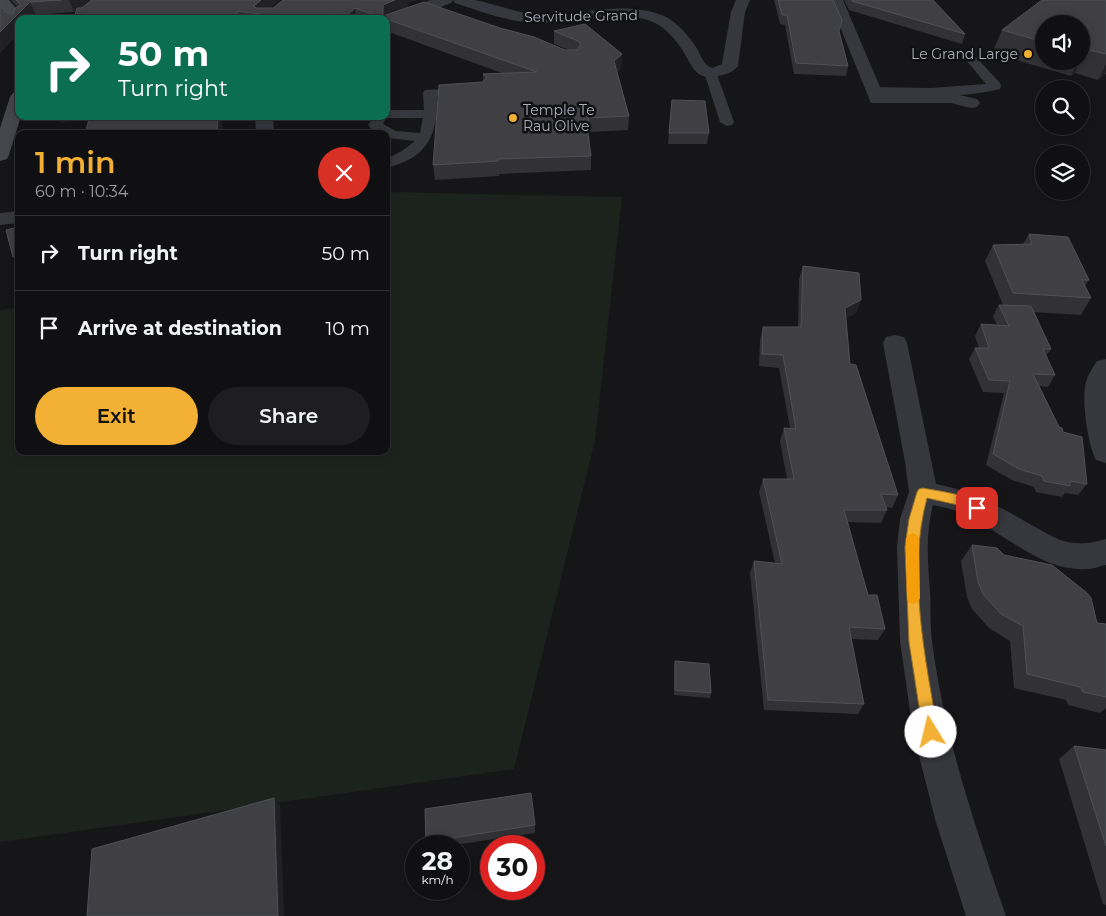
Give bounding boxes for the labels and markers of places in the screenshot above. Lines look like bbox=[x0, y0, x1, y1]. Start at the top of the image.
place label: Le Grand Large bbox=[911, 45, 1018, 63]
marker: Le Grand Large bbox=[1022, 48, 1034, 60]
place label: Temple Te Rau Olive bbox=[523, 101, 595, 135]
marker: Temple Te Rau Olive bbox=[507, 112, 519, 124]
pin bbox=[956, 487, 998, 529]

